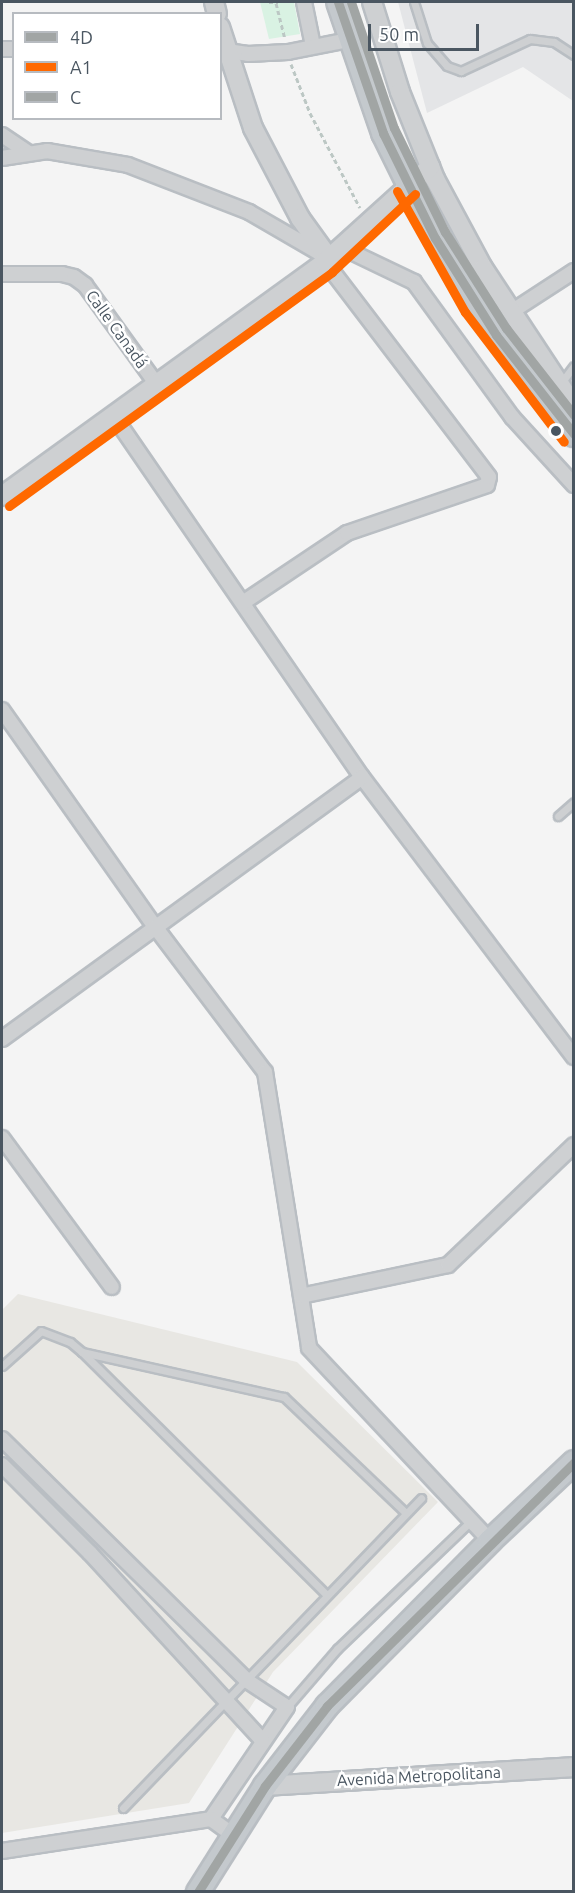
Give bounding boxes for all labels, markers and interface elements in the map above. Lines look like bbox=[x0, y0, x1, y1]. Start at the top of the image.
legend bbox=[12, 12, 222, 120]
scale bar bbox=[371, 12, 482, 50]
text: 50 m bbox=[379, 24, 419, 44]
text: 4D bbox=[70, 27, 93, 47]
text: A1 bbox=[70, 57, 92, 77]
text: C bbox=[70, 87, 81, 107]
street label: Calle Canadá bbox=[82, 286, 152, 372]
unlabelled marker bbox=[550, 425, 562, 437]
street label: Avenida Metropolitana bbox=[337, 1762, 501, 1790]

